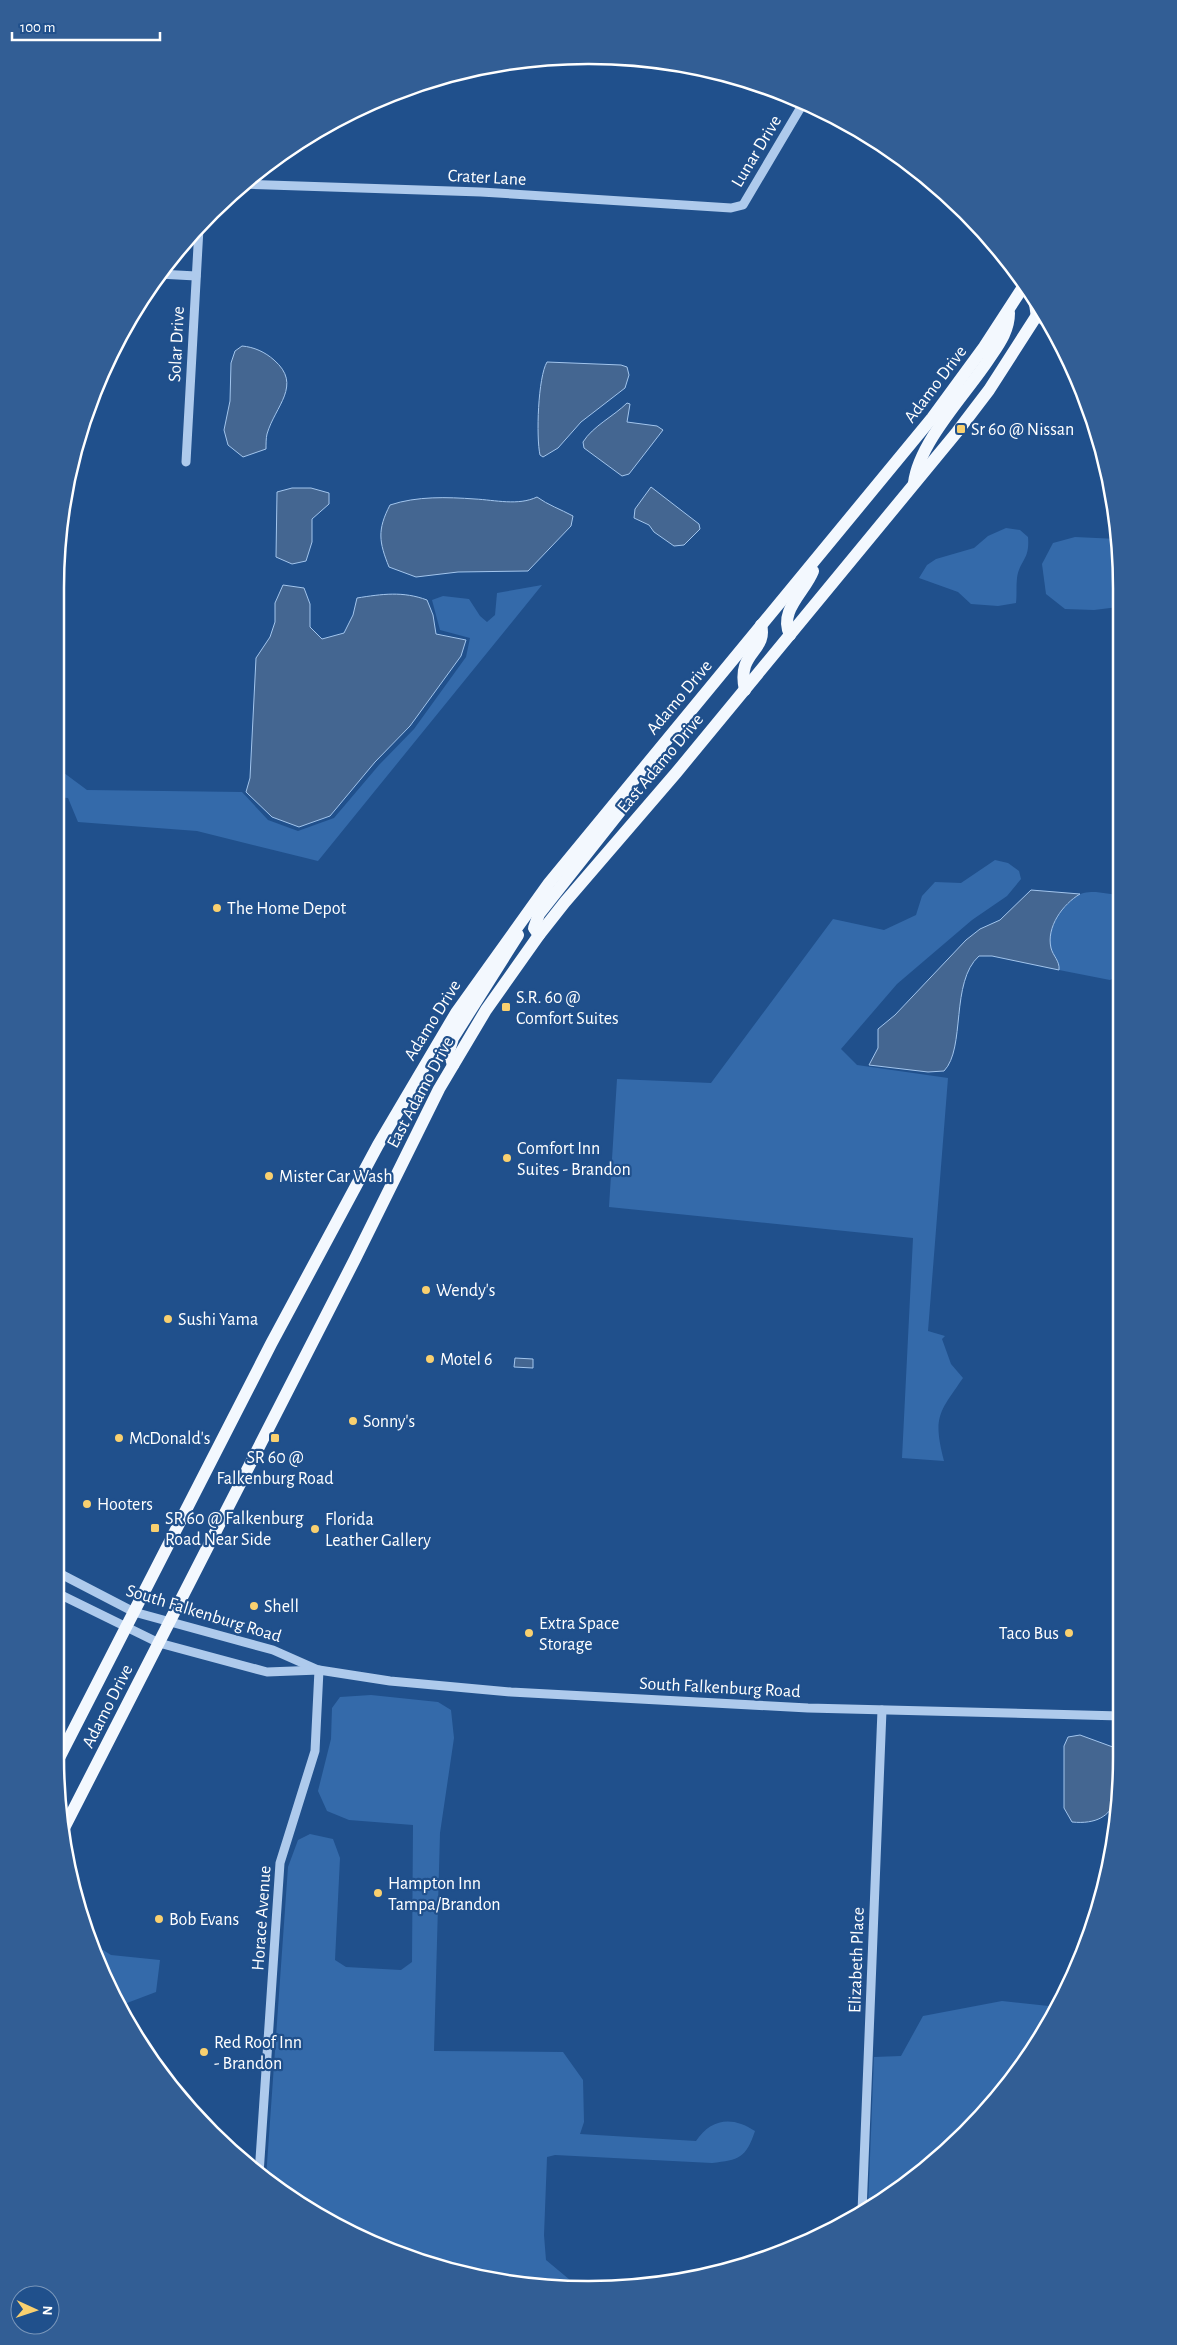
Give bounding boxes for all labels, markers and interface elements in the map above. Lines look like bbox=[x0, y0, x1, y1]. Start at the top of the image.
scale bar bbox=[12, 10, 160, 42]
text: 100 m bbox=[20, 20, 55, 35]
street label: Lunar Drive bbox=[729, 113, 785, 190]
street label: Crater Lane bbox=[447, 167, 527, 189]
street label: Solar Drive bbox=[166, 306, 188, 382]
street label: Adamo Drive bbox=[901, 343, 970, 426]
place label: Sr 60 @ Nissan bbox=[971, 421, 1074, 439]
marker: Sr 60 @ Nissan bbox=[955, 423, 967, 435]
street label: Adamo Drive bbox=[644, 657, 716, 738]
street label: East Adamo Drive bbox=[614, 711, 707, 817]
place label: The Home Depot bbox=[227, 900, 346, 918]
marker: The Home Depot bbox=[211, 902, 223, 914]
street label: Adamo Drive bbox=[401, 977, 465, 1064]
place label: S.R. 60 @ Comfort Suites bbox=[516, 989, 619, 1028]
marker: S.R. 60 @ Comfort Suites bbox=[500, 1001, 512, 1013]
street label: East Adamo Drive bbox=[384, 1034, 458, 1151]
place label: Comfort Inn Suites - Brandon bbox=[517, 1140, 631, 1179]
marker: Comfort Inn Suites - Brandon bbox=[501, 1152, 513, 1164]
place label: Mister Car Wash bbox=[279, 1168, 393, 1186]
marker: Mister Car Wash bbox=[263, 1170, 275, 1182]
place label: Wendy's bbox=[436, 1282, 496, 1300]
marker: Wendy's bbox=[420, 1284, 432, 1296]
place label: Sushi Yama bbox=[178, 1311, 258, 1329]
marker: Sushi Yama bbox=[162, 1313, 174, 1325]
place label: Motel 6 bbox=[440, 1351, 492, 1369]
marker: Motel 6 bbox=[424, 1353, 436, 1365]
place label: Sonny's bbox=[363, 1413, 415, 1431]
marker: Sonny's bbox=[347, 1415, 359, 1427]
place label: McDonald's bbox=[129, 1430, 211, 1448]
marker: McDonald's bbox=[113, 1432, 125, 1444]
marker: SR 60 @ Falkenburg Road bbox=[269, 1432, 281, 1444]
place label: SR 60 @ Falkenburg Road bbox=[216, 1449, 334, 1488]
place label: Hooters bbox=[97, 1496, 153, 1514]
marker: Hooters bbox=[81, 1498, 93, 1510]
place label: SR 60 @ Falkenburg Road Near Side bbox=[165, 1510, 304, 1549]
place label: Florida Leather Gallery bbox=[325, 1511, 431, 1550]
marker: SR 60 @ Falkenburg Road Near Side bbox=[149, 1522, 161, 1534]
marker: Florida Leather Gallery bbox=[309, 1523, 321, 1535]
street label: South Falkenburg Road bbox=[124, 1582, 284, 1646]
place label: Shell bbox=[264, 1598, 299, 1616]
marker: Shell bbox=[248, 1600, 260, 1612]
place label: Extra Space Storage bbox=[539, 1615, 619, 1654]
place label: Taco Bus bbox=[999, 1625, 1059, 1643]
marker: Extra Space Storage bbox=[523, 1627, 535, 1639]
marker: Taco Bus bbox=[1063, 1627, 1075, 1639]
street label: Adamo Drive bbox=[79, 1662, 137, 1751]
street label: South Falkenburg Road bbox=[639, 1675, 801, 1701]
street label: Horace Avenue bbox=[249, 1865, 275, 1971]
place label: Hampton Inn Tampa/Brandon bbox=[388, 1875, 501, 1914]
marker: Hampton Inn Tampa/Brandon bbox=[372, 1887, 384, 1899]
street label: Elizabeth Place bbox=[846, 1907, 868, 2013]
place label: Bob Evans bbox=[169, 1911, 239, 1929]
marker: Bob Evans bbox=[153, 1913, 165, 1925]
place label: Red Roof Inn - Brandon bbox=[214, 2034, 302, 2073]
marker: Red Roof Inn - Brandon bbox=[198, 2046, 210, 2058]
north arrow bbox=[10, 2285, 60, 2335]
text: N bbox=[40, 2305, 54, 2316]

